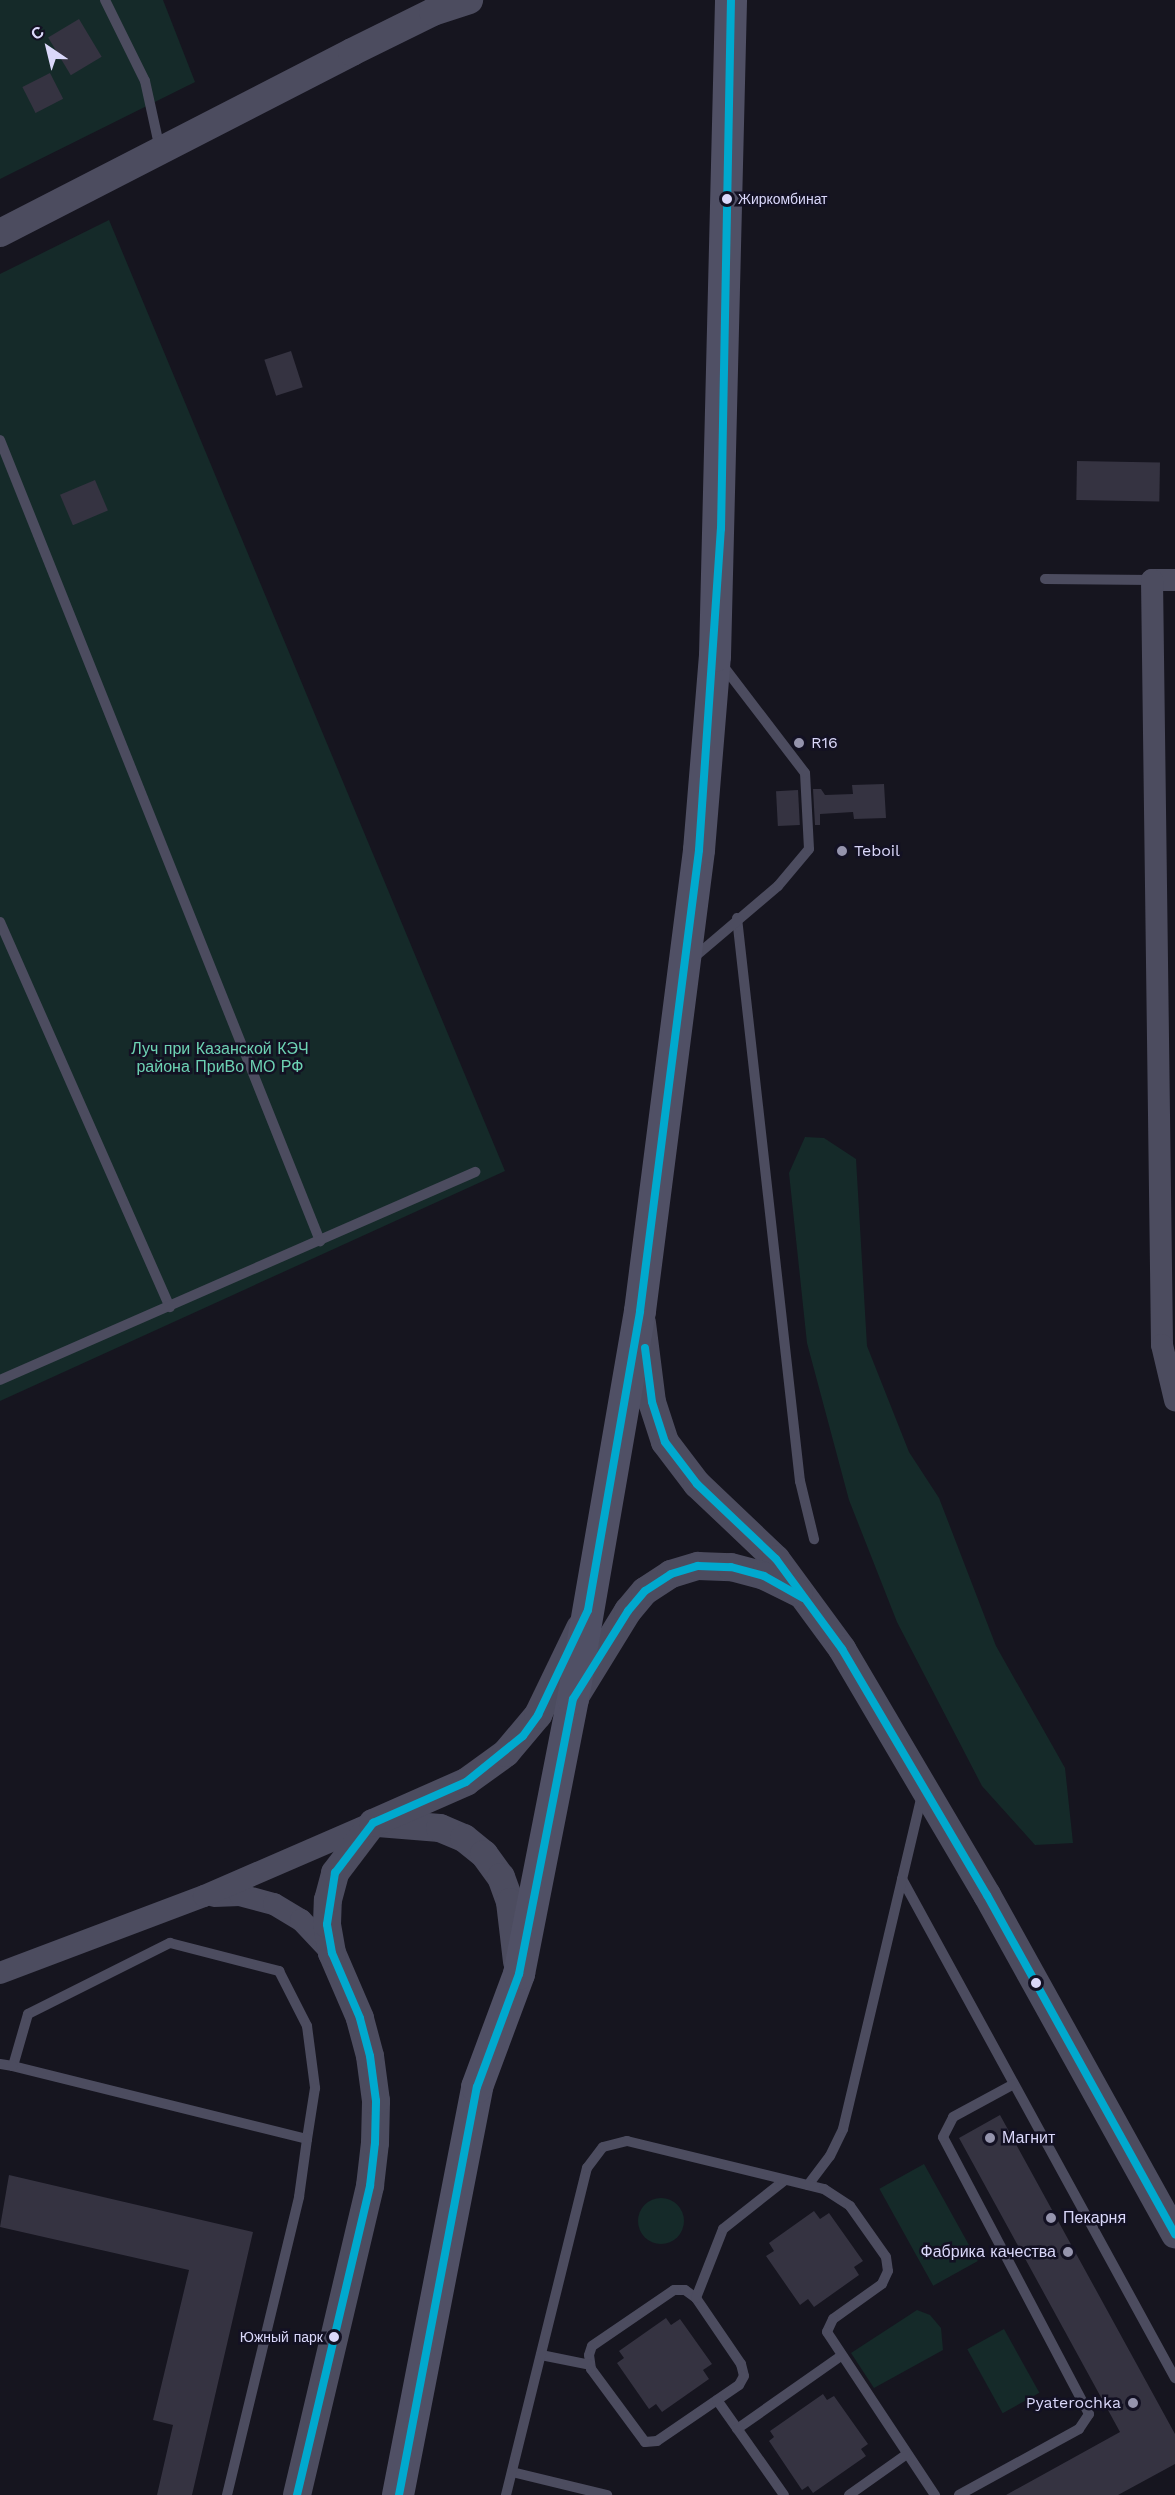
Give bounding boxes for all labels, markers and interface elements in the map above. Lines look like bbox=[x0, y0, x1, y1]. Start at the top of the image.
north arrow bbox=[18, 18, 78, 78]
text: С bbox=[27, 22, 48, 44]
place label: Жиркомбинат bbox=[738, 191, 828, 207]
marker: Жиркомбинат bbox=[721, 193, 733, 205]
place label: R16 bbox=[811, 733, 838, 753]
marker: R16 bbox=[792, 736, 806, 750]
place label: Teboil bbox=[854, 841, 900, 861]
marker: Teboil bbox=[835, 844, 849, 858]
park label: Луч при Казанской КЭЧ района ПриВо МО РФ bbox=[131, 1039, 309, 1077]
unlabelled marker bbox=[1030, 1977, 1042, 1989]
place label: Магнит bbox=[1002, 2128, 1055, 2148]
marker: Магнит bbox=[983, 2131, 997, 2145]
place label: Пекарня bbox=[1063, 2208, 1126, 2228]
marker: Пекарня bbox=[1044, 2211, 1058, 2225]
place label: Фабрика качества bbox=[921, 2242, 1056, 2262]
marker: Фабрика качества bbox=[1061, 2245, 1075, 2259]
place label: Южный парк bbox=[240, 2329, 323, 2345]
marker: Южный парк bbox=[328, 2331, 340, 2343]
place label: Pyaterochka bbox=[1026, 2393, 1121, 2413]
marker: Pyaterochka bbox=[1126, 2396, 1140, 2410]

